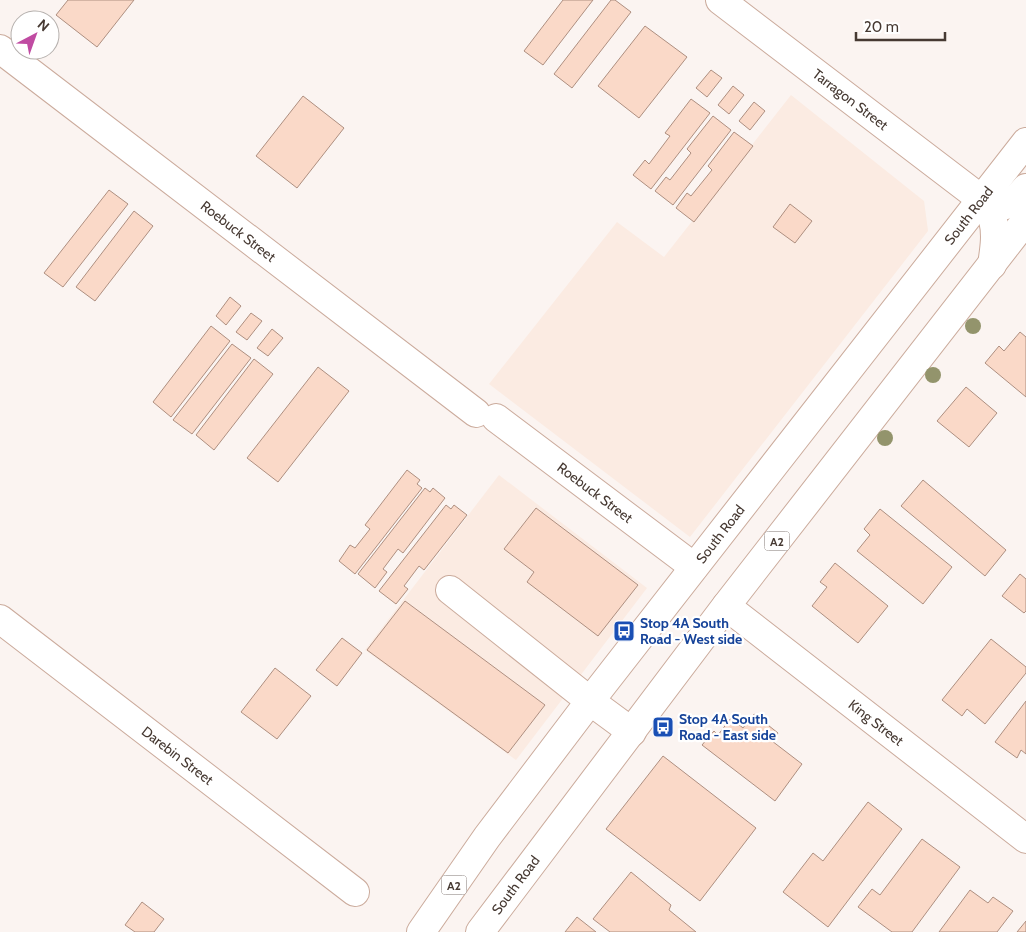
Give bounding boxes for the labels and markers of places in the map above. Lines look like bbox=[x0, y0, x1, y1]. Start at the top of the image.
place label: Stop 4A South Road - West side bbox=[640, 614, 742, 648]
bus stop icon: Stop 4A South Road - West side bbox=[612, 619, 636, 643]
place label: Stop 4A South Road - East side bbox=[679, 710, 776, 744]
bus stop icon: Stop 4A South Road - East side bbox=[651, 715, 675, 739]

